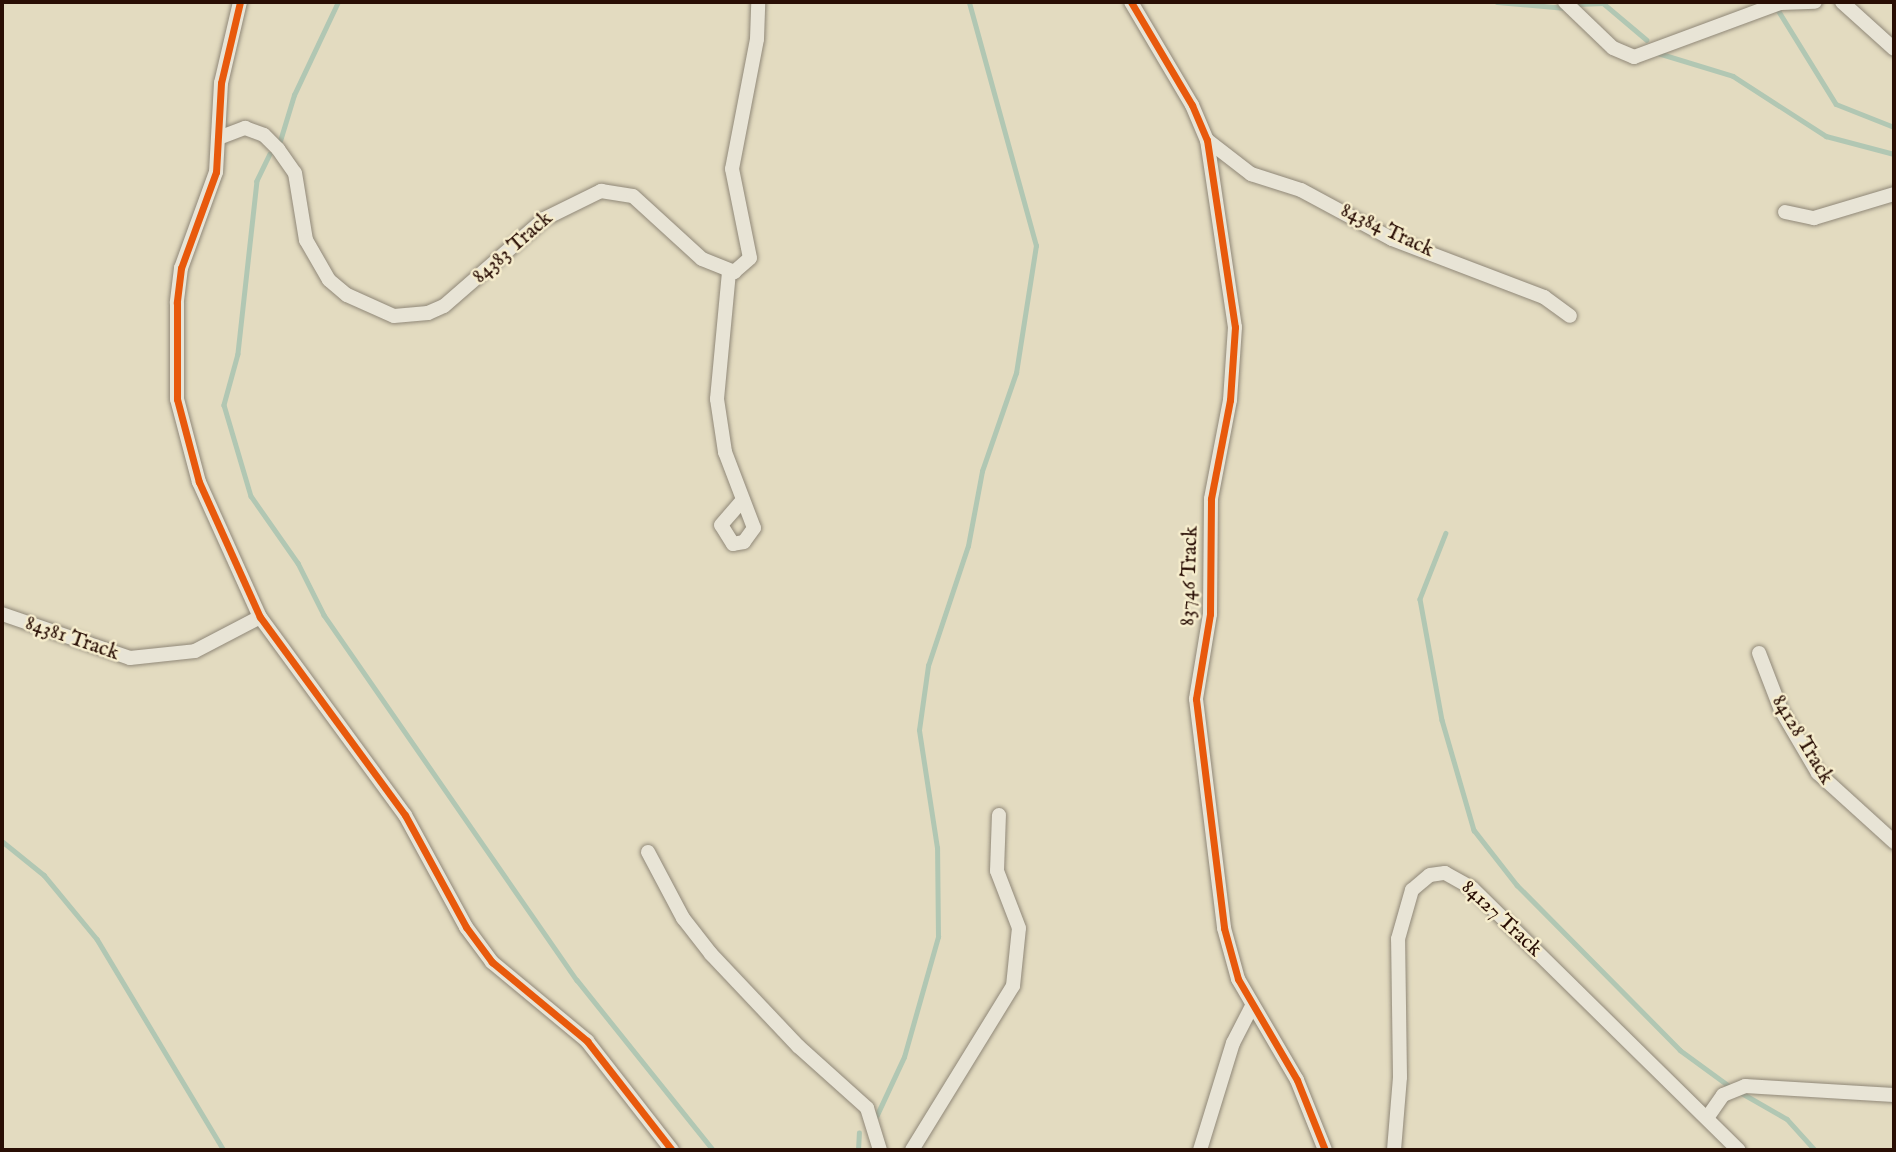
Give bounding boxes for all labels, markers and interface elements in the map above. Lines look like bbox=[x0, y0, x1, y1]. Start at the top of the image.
street label: 84384 Track bbox=[1336, 198, 1438, 264]
street label: 84383 Track bbox=[468, 206, 558, 290]
street label: 83746 Track bbox=[1176, 525, 1204, 627]
street label: 84381 Track bbox=[22, 611, 122, 667]
street label: 84128 Track bbox=[1766, 691, 1838, 789]
street label: 84127 Track bbox=[1455, 875, 1547, 963]

